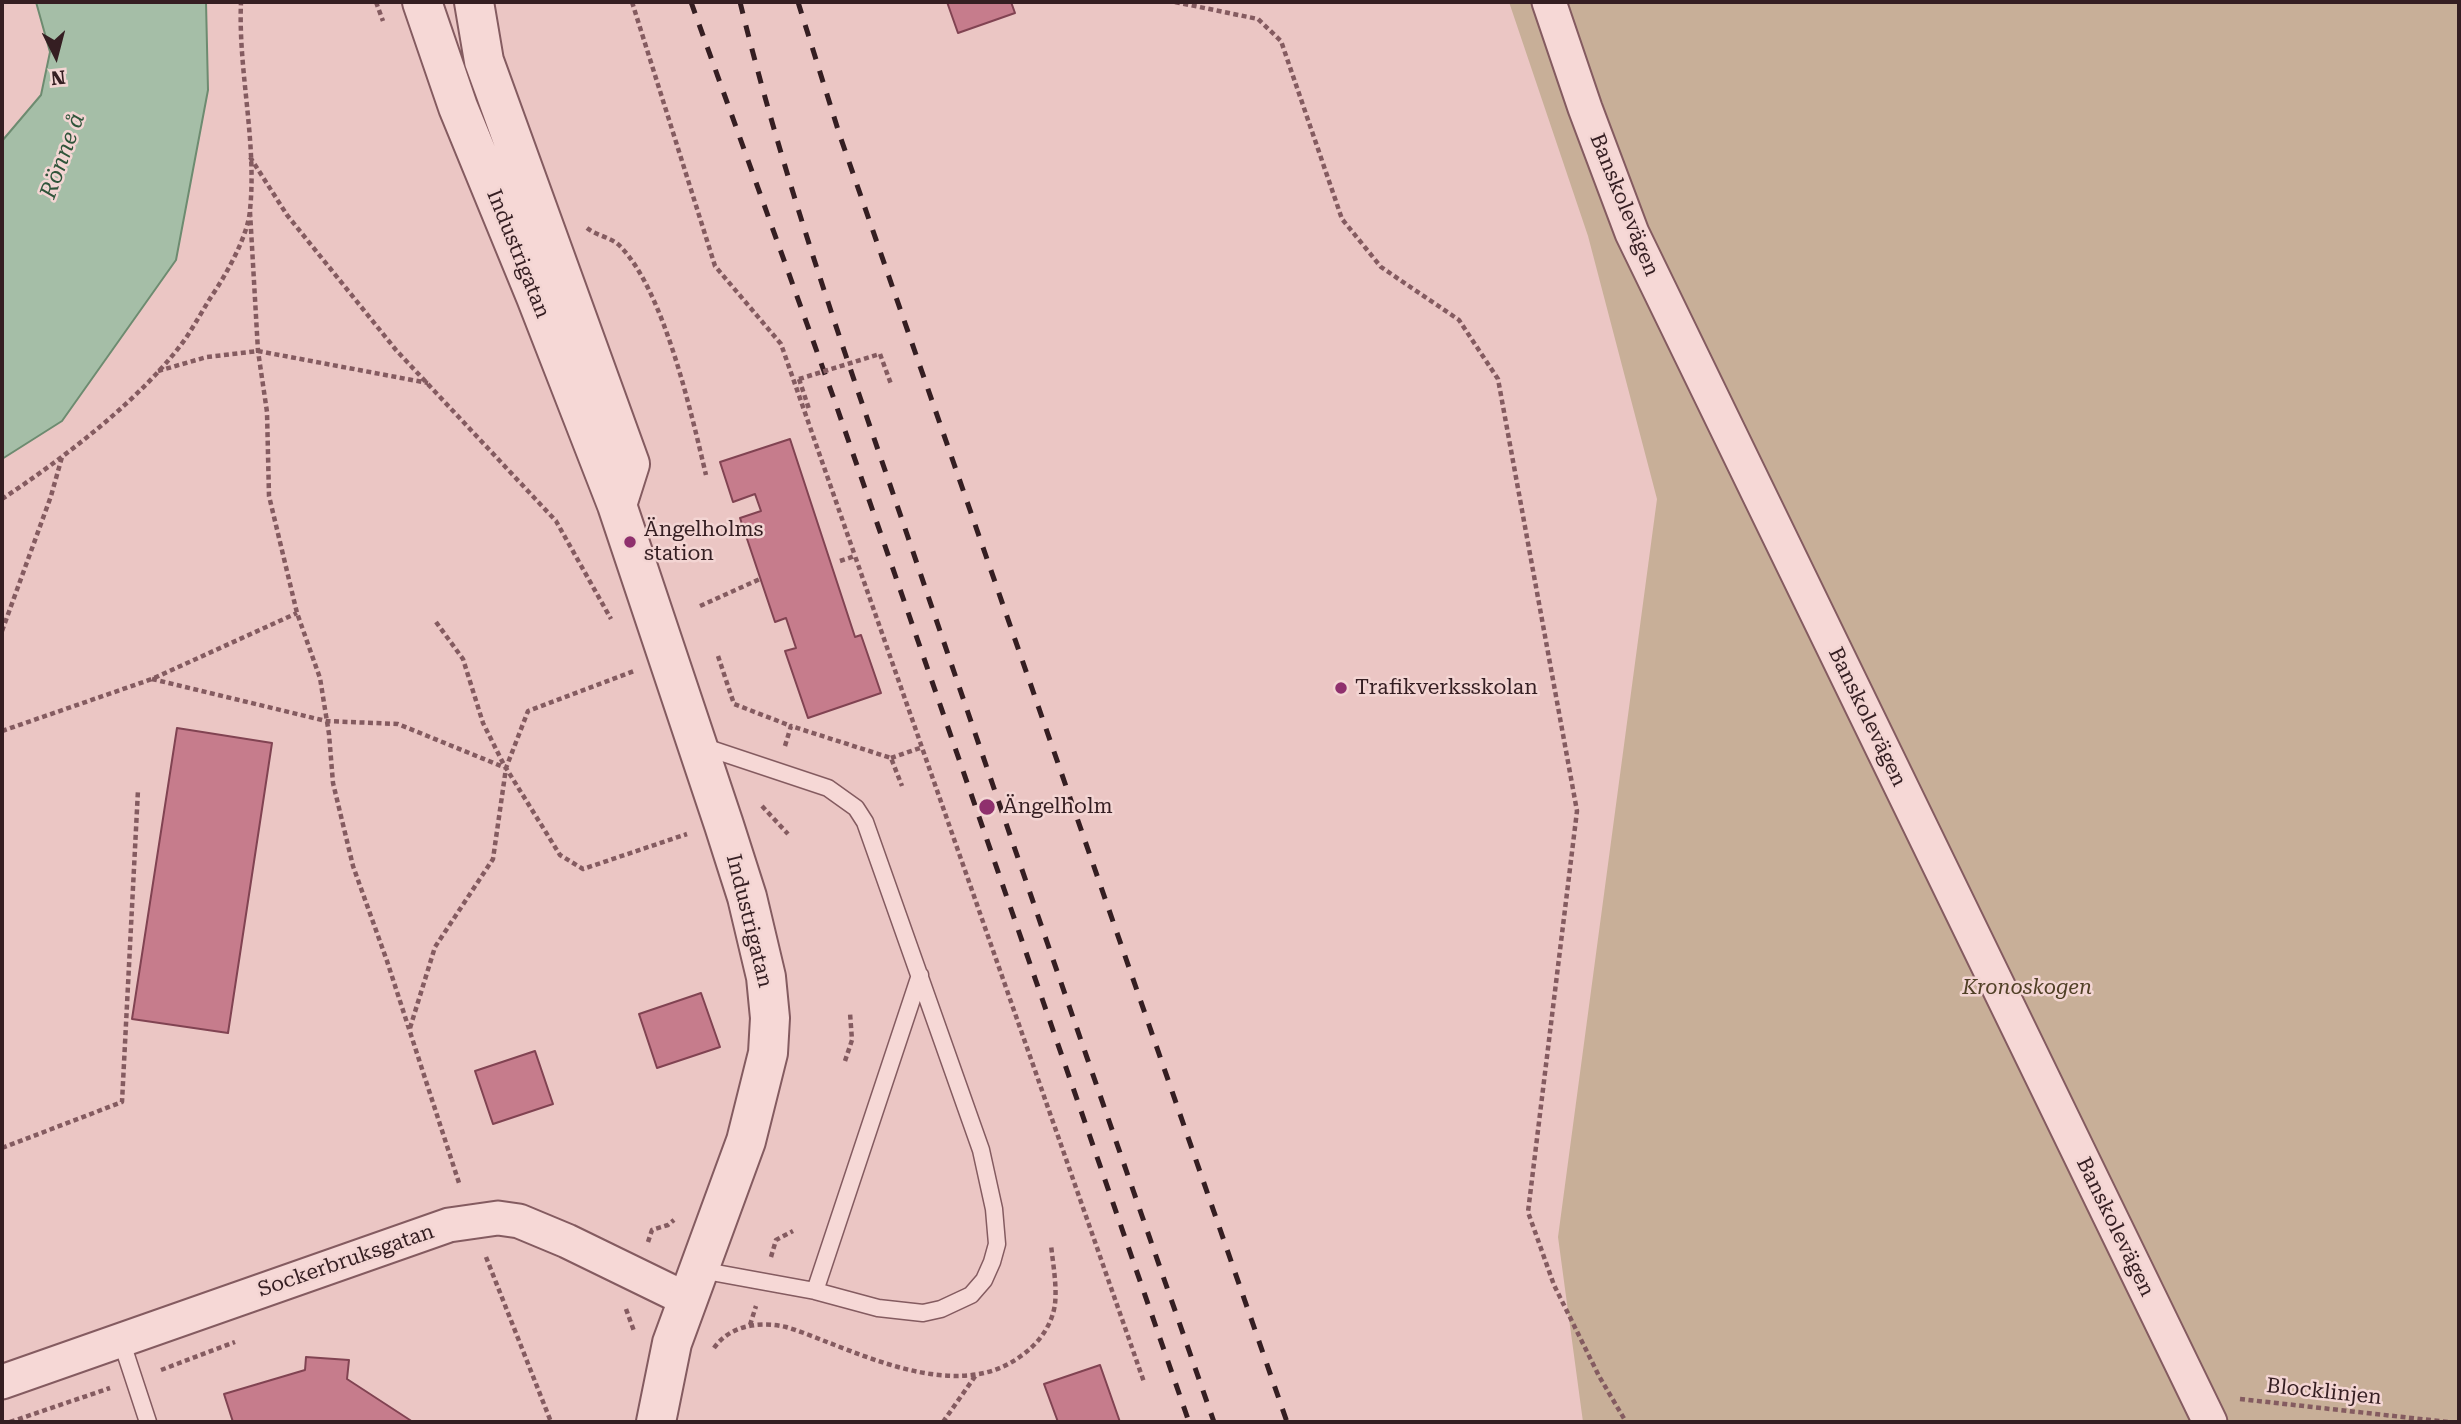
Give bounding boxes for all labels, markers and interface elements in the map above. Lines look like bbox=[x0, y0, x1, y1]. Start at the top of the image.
north arrow bbox=[21, 21, 91, 91]
text: N bbox=[50, 65, 67, 90]
water label: Rönne å bbox=[35, 110, 91, 202]
street label: Banskolevägen bbox=[1584, 130, 1664, 280]
street label: Industrigatan bbox=[481, 186, 555, 322]
place label: Ängelholms station bbox=[644, 517, 764, 567]
marker: Ängelholms station bbox=[622, 534, 638, 550]
street label: Banskolevägen bbox=[1822, 643, 1912, 791]
place label: Trafikverksskolan bbox=[1355, 675, 1538, 701]
marker: Trafikverksskolan bbox=[1333, 680, 1349, 696]
place label: Ängelholm bbox=[1003, 794, 1113, 820]
marker: Ängelholm bbox=[977, 797, 997, 817]
street label: Industrigatan bbox=[720, 852, 778, 990]
park label: Kronoskogen bbox=[1962, 975, 2092, 1001]
street label: Banskolevägen bbox=[2070, 1153, 2160, 1301]
street label: Sockerbruksgatan bbox=[255, 1219, 437, 1303]
street label: Blocklinjen bbox=[2265, 1373, 2383, 1411]

